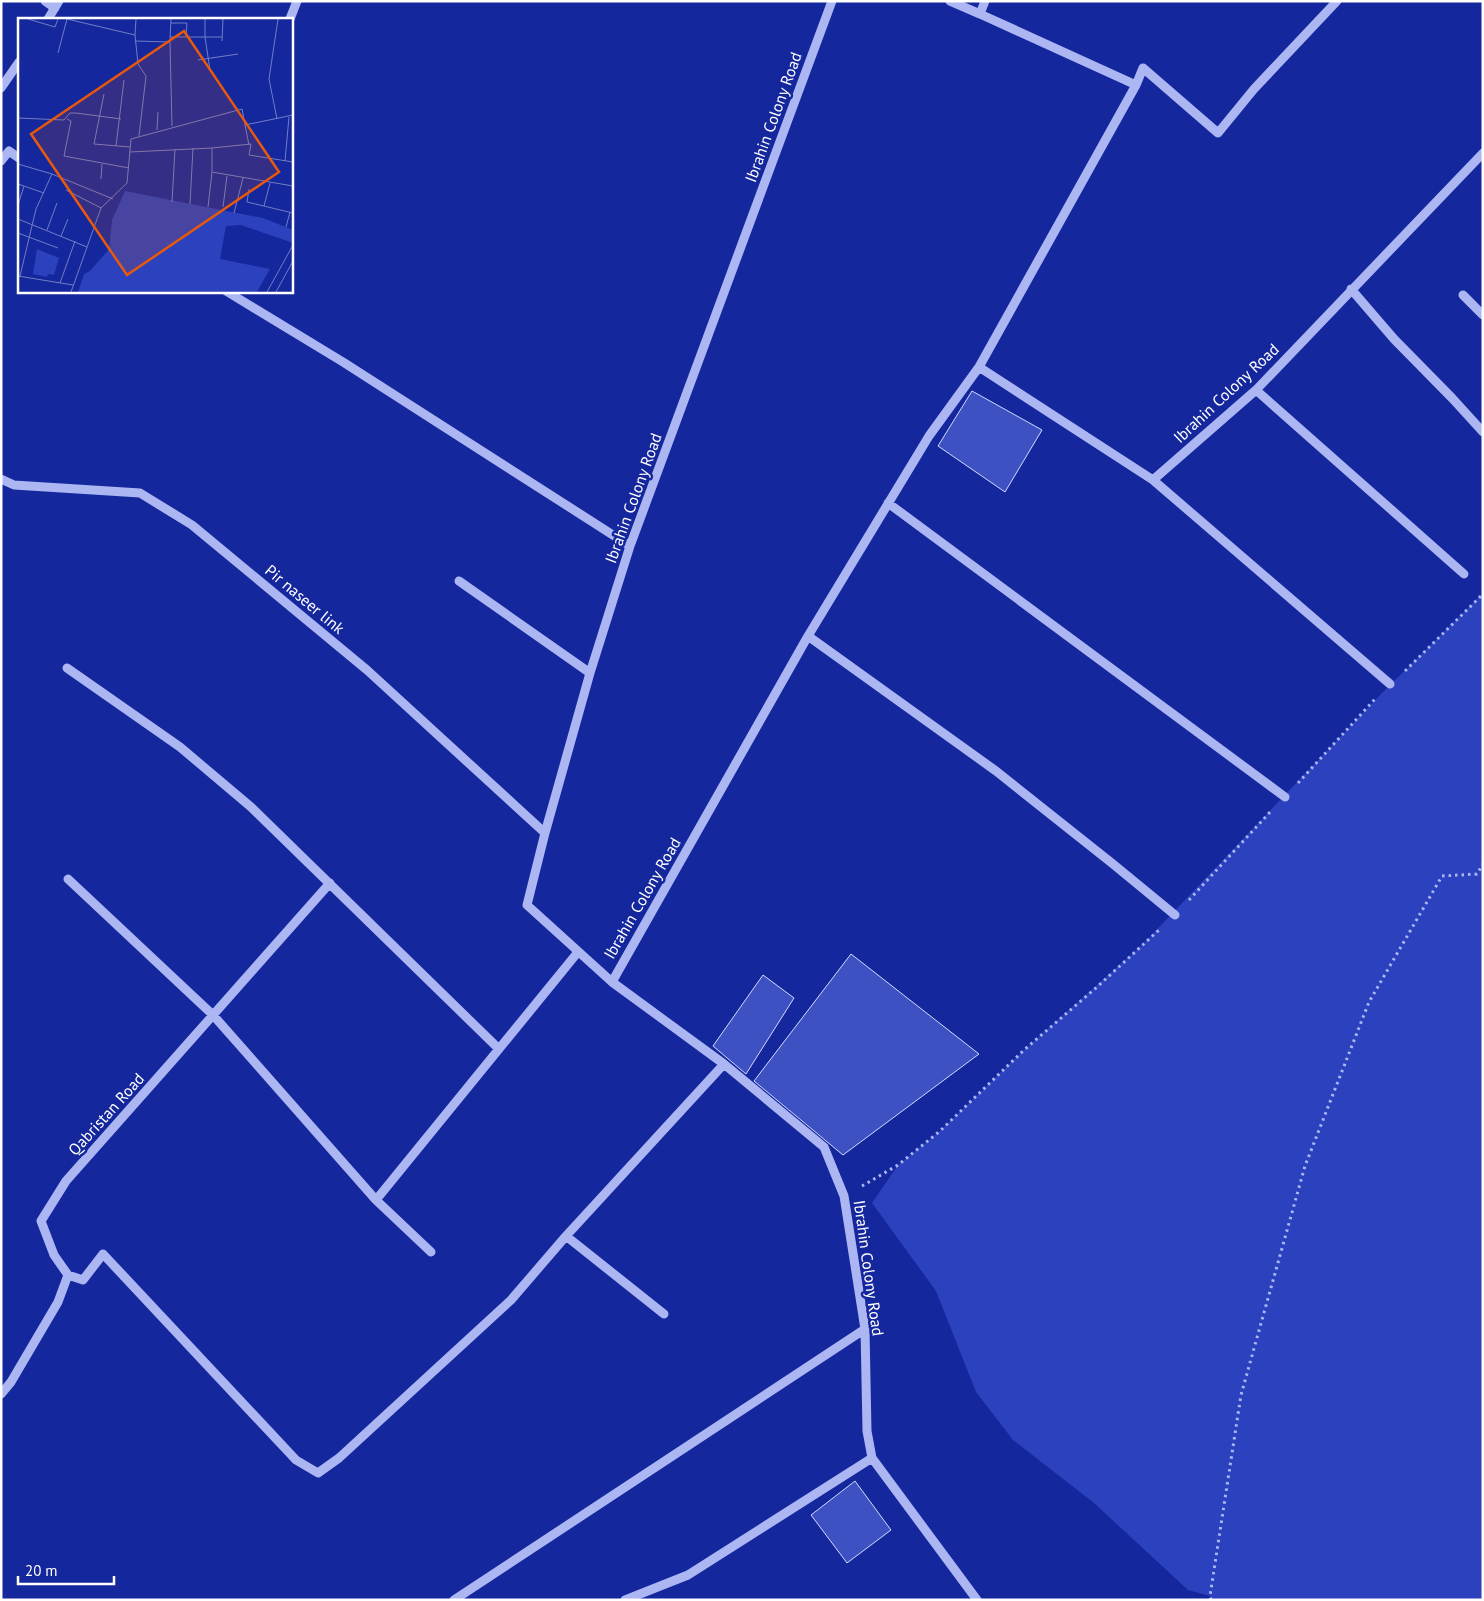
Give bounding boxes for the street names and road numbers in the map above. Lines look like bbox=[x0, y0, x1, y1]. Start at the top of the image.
street label: Ibrahin Colony Road bbox=[740, 49, 806, 185]
street label: Ibrahin Colony Road bbox=[1169, 339, 1283, 447]
street label: Ibrahin Colony Road bbox=[600, 430, 666, 566]
street label: Pir naseer link bbox=[261, 560, 349, 638]
street label: Ibrahin Colony Road bbox=[599, 834, 685, 962]
street label: Qabristan Road bbox=[64, 1069, 148, 1159]
street label: Ibrahin Colony Road bbox=[850, 1199, 888, 1337]

